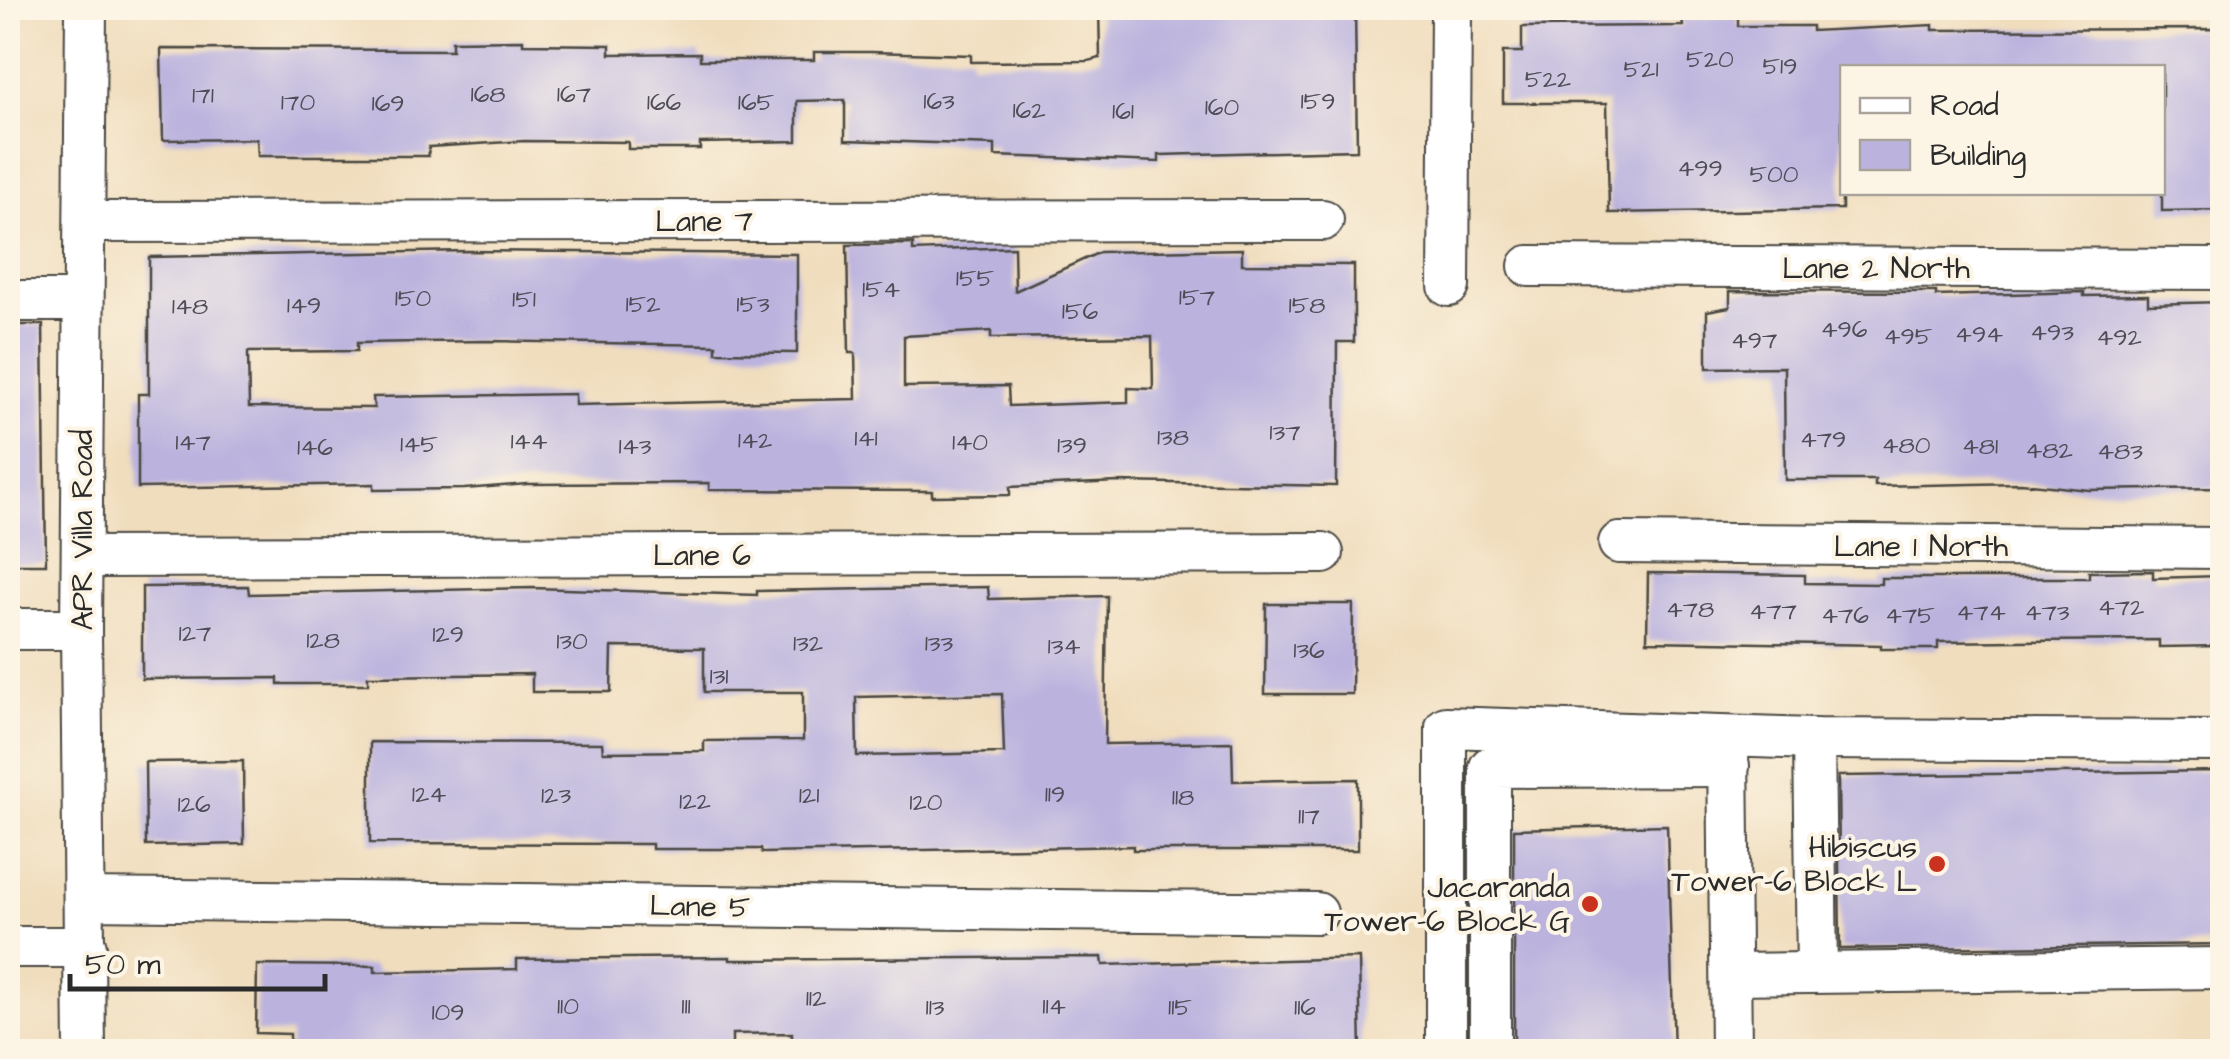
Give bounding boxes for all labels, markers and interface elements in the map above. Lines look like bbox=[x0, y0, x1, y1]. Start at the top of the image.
house number: 520 bbox=[1686, 42, 1734, 77]
house number: 519 bbox=[1762, 49, 1798, 84]
house number: 521 bbox=[1623, 52, 1659, 87]
house number: 522 bbox=[1525, 62, 1571, 97]
legend bbox=[1840, 65, 2165, 195]
house number: 168 bbox=[470, 77, 506, 112]
house number: 167 bbox=[557, 77, 591, 112]
house number: 171 bbox=[192, 78, 214, 113]
house number: 163 bbox=[923, 84, 955, 119]
house number: 159 bbox=[1300, 84, 1336, 119]
house number: 170 bbox=[281, 85, 315, 120]
house number: 166 bbox=[647, 85, 682, 120]
house number: 165 bbox=[738, 85, 775, 120]
text: Road bbox=[1930, 85, 1999, 127]
house number: 169 bbox=[371, 86, 405, 121]
house number: 160 bbox=[1205, 90, 1240, 125]
house number: 162 bbox=[1012, 93, 1046, 128]
house number: 161 bbox=[1112, 94, 1134, 129]
text: Building bbox=[1930, 135, 2026, 178]
house number: 499 bbox=[1677, 151, 1723, 186]
house number: 500 bbox=[1749, 157, 1799, 192]
street label: Lane 7 bbox=[655, 201, 753, 243]
street label: Lane 2 North bbox=[1782, 248, 1970, 290]
house number: 155 bbox=[956, 261, 995, 296]
house number: 154 bbox=[862, 272, 900, 307]
house number: 157 bbox=[1179, 280, 1215, 315]
house number: 150 bbox=[395, 281, 432, 316]
house number: 151 bbox=[512, 282, 536, 317]
house number: 152 bbox=[625, 287, 661, 322]
house number: 153 bbox=[736, 287, 770, 322]
house number: 149 bbox=[287, 288, 321, 323]
house number: 158 bbox=[1288, 288, 1326, 323]
house number: 148 bbox=[172, 289, 208, 324]
house number: 156 bbox=[1062, 294, 1099, 329]
house number: 496 bbox=[1821, 312, 1868, 347]
house number: 493 bbox=[2030, 315, 2074, 350]
house number: 494 bbox=[1955, 317, 2003, 352]
house number: 495 bbox=[1884, 319, 1933, 354]
house number: 492 bbox=[2096, 320, 2142, 355]
house number: 497 bbox=[1731, 323, 1777, 358]
house number: 137 bbox=[1269, 415, 1301, 450]
house number: 138 bbox=[1157, 420, 1189, 455]
house number: 141 bbox=[854, 421, 878, 456]
house number: 479 bbox=[1800, 422, 1846, 457]
house number: 142 bbox=[738, 423, 772, 458]
house number: 144 bbox=[510, 424, 548, 459]
house number: 147 bbox=[175, 425, 211, 460]
house number: 140 bbox=[952, 425, 988, 460]
house number: 145 bbox=[400, 427, 438, 462]
house number: 139 bbox=[1057, 428, 1087, 463]
house number: 480 bbox=[1882, 428, 1931, 463]
house number: 143 bbox=[619, 429, 652, 464]
house number: 481 bbox=[1962, 429, 1998, 464]
street label: APR Villa Road bbox=[62, 430, 104, 630]
house number: 146 bbox=[297, 430, 333, 465]
house number: 482 bbox=[2025, 433, 2073, 468]
house number: 483 bbox=[2097, 434, 2143, 469]
street label: Lane 1 North bbox=[1834, 526, 2008, 568]
street label: Lane 6 bbox=[653, 535, 751, 577]
house number: 472 bbox=[2098, 590, 2144, 625]
house number: 478 bbox=[1666, 592, 1714, 627]
house number: 477 bbox=[1749, 594, 1797, 629]
house number: 474 bbox=[1956, 595, 2006, 630]
house number: 473 bbox=[2024, 595, 2070, 630]
house number: 476 bbox=[1821, 598, 1869, 633]
house number: 475 bbox=[1885, 598, 1935, 633]
house number: 127 bbox=[179, 616, 211, 651]
house number: 129 bbox=[432, 617, 464, 652]
house number: 128 bbox=[306, 623, 340, 658]
house number: 130 bbox=[556, 624, 588, 659]
house number: 132 bbox=[793, 626, 823, 661]
house number: 133 bbox=[925, 626, 954, 661]
house number: 134 bbox=[1048, 629, 1080, 664]
house number: 136 bbox=[1293, 633, 1325, 668]
house number: 131 bbox=[709, 659, 729, 694]
house number: 124 bbox=[412, 777, 446, 812]
house number: 119 bbox=[1045, 777, 1065, 812]
house number: 123 bbox=[541, 778, 571, 813]
house number: 121 bbox=[799, 778, 819, 813]
house number: 118 bbox=[1172, 780, 1194, 815]
house number: 122 bbox=[679, 784, 711, 819]
house number: 120 bbox=[909, 785, 943, 820]
house number: 126 bbox=[177, 787, 211, 822]
house number: 117 bbox=[1298, 799, 1320, 834]
place label: Hibiscus Tower-6 Block L bbox=[1671, 827, 1917, 903]
marker: Hibiscus Tower-6 Block L bbox=[1926, 853, 1948, 875]
place label: Jacaranda Tower-6 Block G bbox=[1324, 867, 1570, 943]
street label: Lane 5 bbox=[649, 885, 751, 929]
marker: Jacaranda Tower-6 Block G bbox=[1579, 893, 1601, 915]
scale bar bbox=[70, 929, 325, 991]
text: 50 m bbox=[85, 944, 161, 986]
house number: 112 bbox=[806, 981, 826, 1016]
house number: 110 bbox=[557, 989, 579, 1024]
house number: 111 bbox=[681, 989, 691, 1024]
house number: 114 bbox=[1042, 989, 1066, 1024]
house number: 113 bbox=[925, 990, 945, 1025]
house number: 115 bbox=[1168, 990, 1192, 1025]
house number: 116 bbox=[1294, 990, 1316, 1025]
house number: 109 bbox=[431, 995, 465, 1030]

